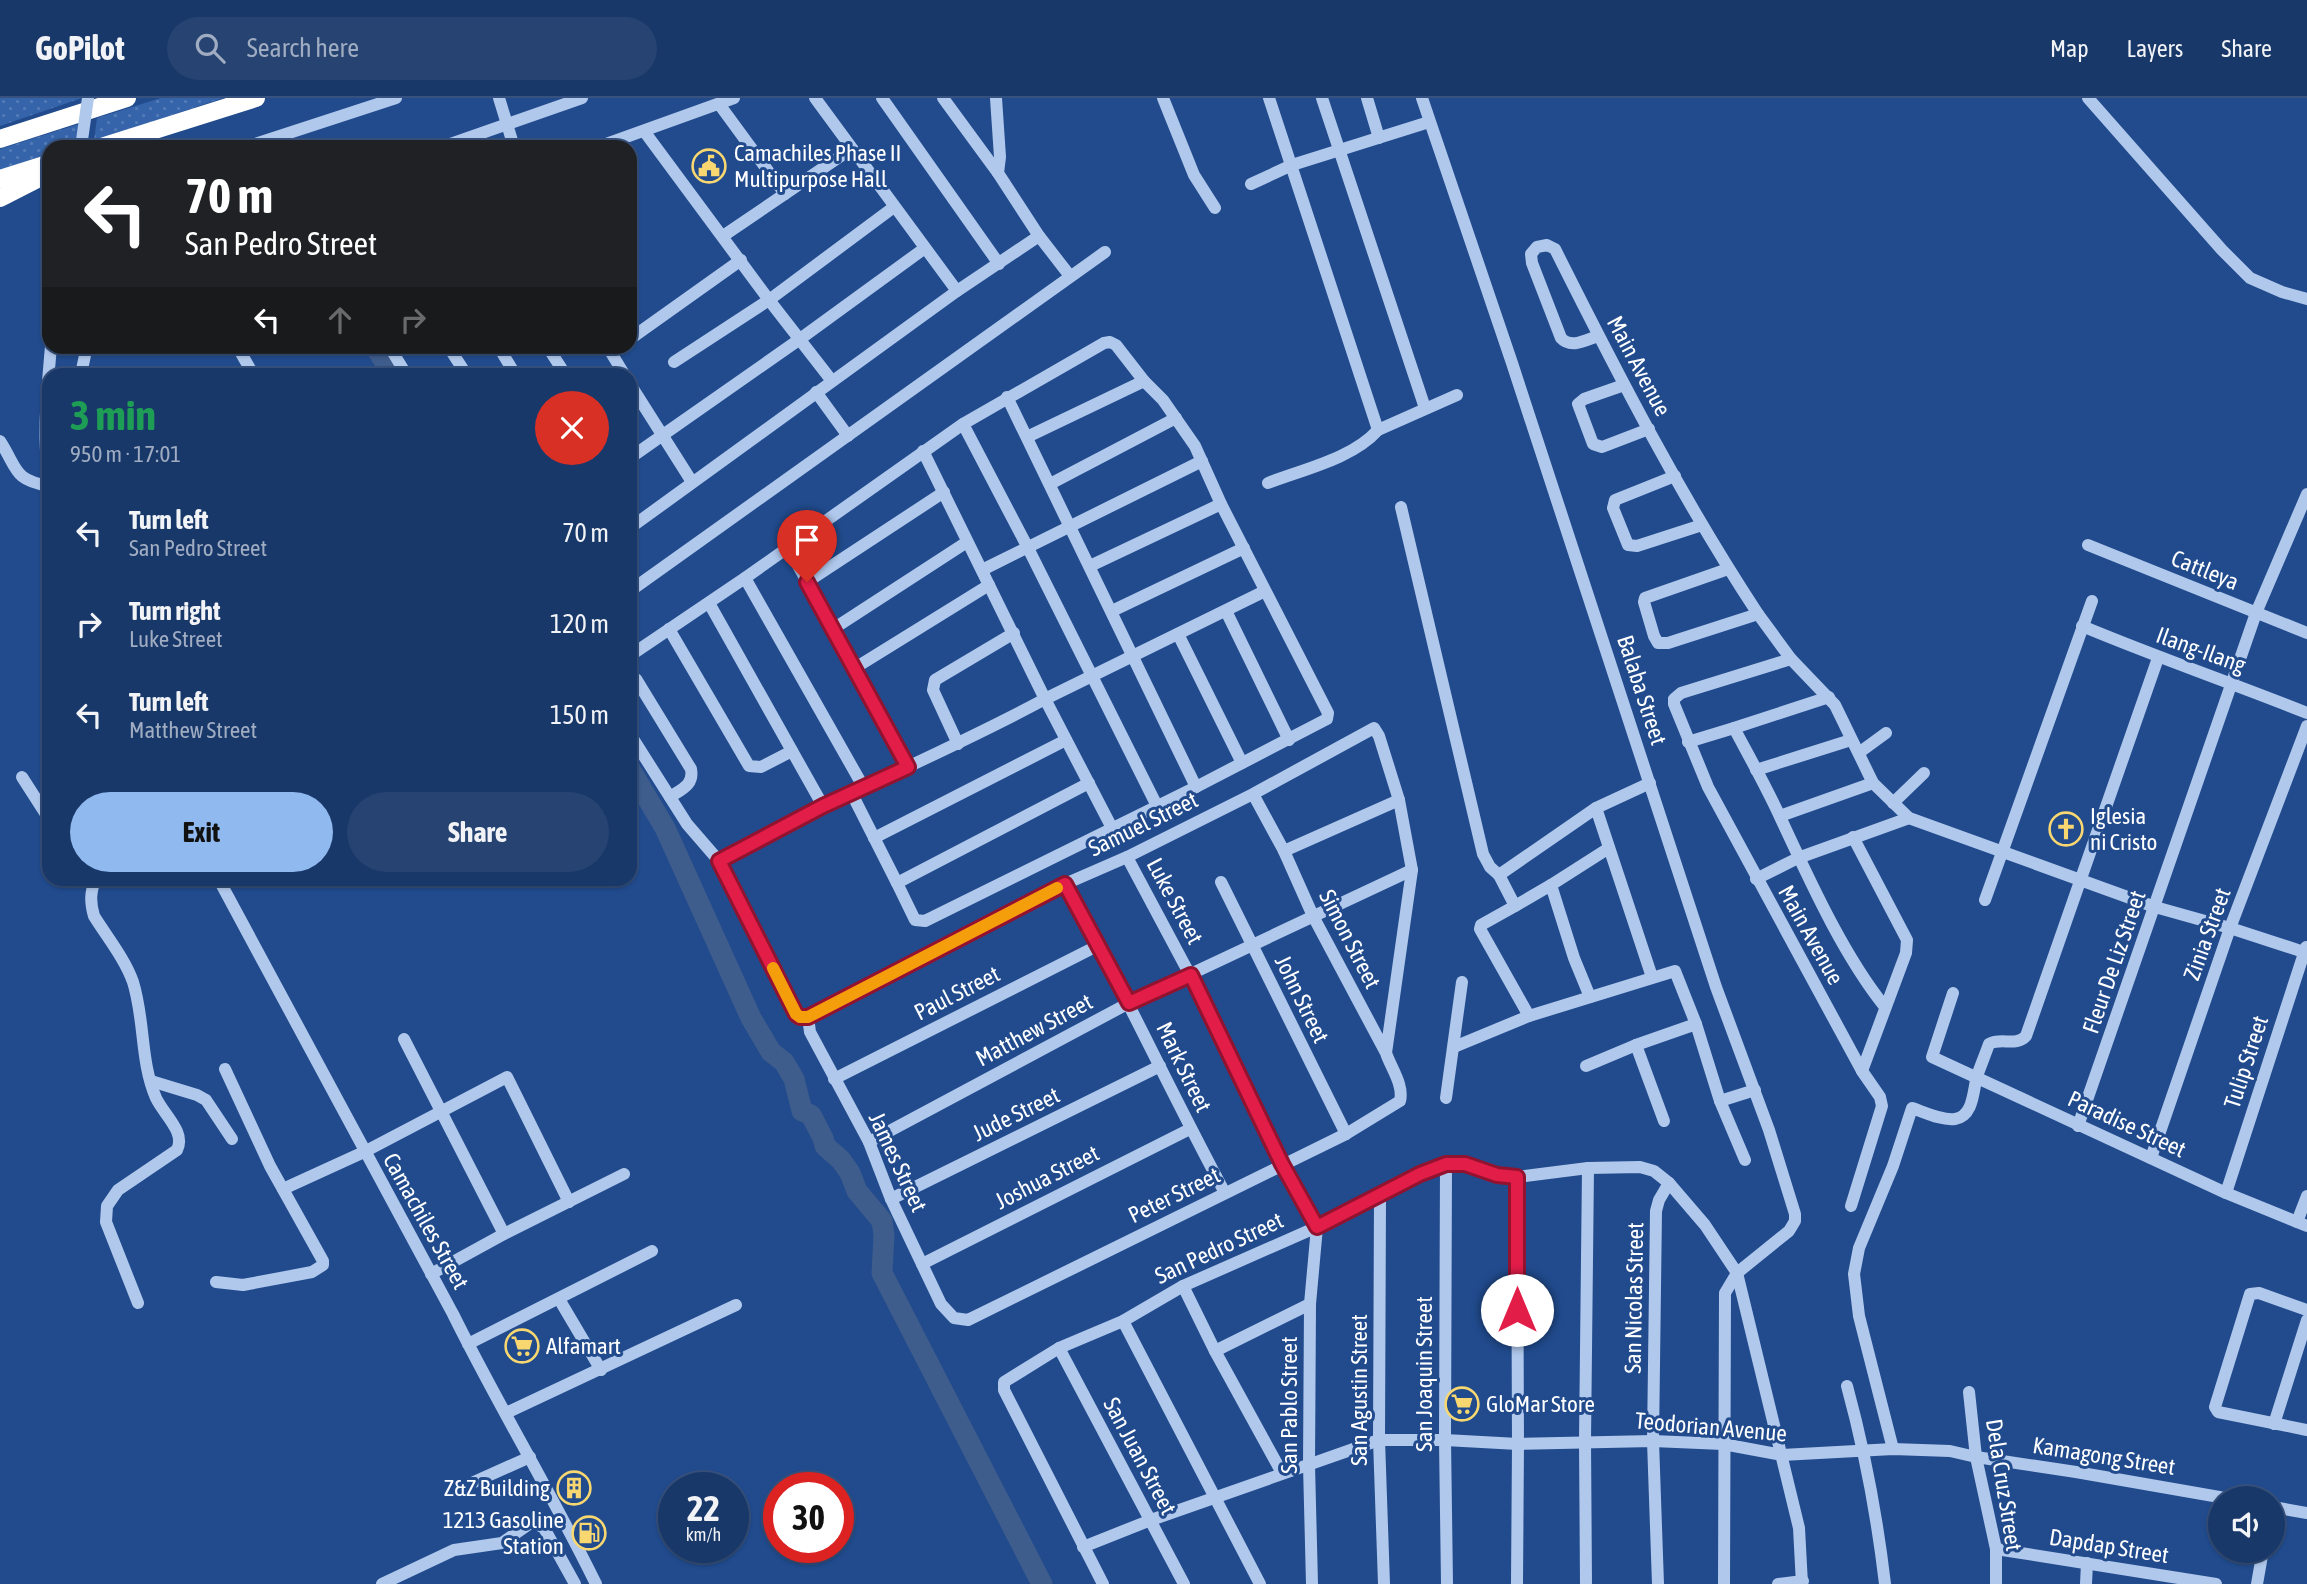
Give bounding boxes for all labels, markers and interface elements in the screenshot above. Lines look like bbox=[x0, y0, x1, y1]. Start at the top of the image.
search box bbox=[167, 17, 657, 80]
text: GoPilot bbox=[35, 29, 125, 67]
icon: search bbox=[191, 29, 229, 67]
text: Search here bbox=[247, 33, 359, 63]
text: Map bbox=[2050, 35, 2089, 62]
text: Layers bbox=[2127, 35, 2183, 62]
text: Share bbox=[2221, 35, 2272, 62]
place label: Camachiles Phase II Multipurpose Hall bbox=[734, 140, 901, 192]
public building icon: Camachiles Phase II Multipurpose Hall bbox=[690, 147, 728, 185]
text: 70 m bbox=[185, 167, 273, 223]
icon: left bbox=[70, 168, 161, 259]
text: San Pedro Street bbox=[185, 225, 377, 262]
icon: left bbox=[248, 301, 286, 339]
icon: ahead bbox=[321, 301, 359, 339]
icon: right bbox=[394, 301, 432, 339]
street label: Main Avenue bbox=[1602, 312, 1676, 420]
text: 3 min bbox=[70, 391, 156, 439]
button: close bbox=[535, 391, 609, 465]
text: 950 m · 17:01 bbox=[70, 441, 181, 467]
text: Turn left bbox=[129, 505, 209, 535]
pin bbox=[777, 510, 837, 582]
icon: left bbox=[70, 514, 108, 552]
text: 70 m bbox=[562, 518, 609, 548]
icon: arrive bbox=[788, 521, 826, 559]
text: San Pedro Street bbox=[129, 535, 267, 561]
street label: Cattleya bbox=[2168, 545, 2242, 595]
text: Turn right bbox=[129, 596, 220, 626]
icon: right bbox=[70, 605, 108, 643]
text: 120 m bbox=[550, 609, 609, 639]
street label: Ilang-Ilang bbox=[2153, 622, 2249, 678]
text: Luke Street bbox=[129, 626, 223, 652]
street label: Balaba Street bbox=[1612, 632, 1672, 748]
text: Turn left bbox=[129, 687, 209, 717]
icon: left bbox=[70, 696, 108, 734]
text: 150 m bbox=[550, 700, 609, 730]
text: Matthew Street bbox=[129, 717, 257, 743]
street label: Samuel Street bbox=[1084, 786, 1202, 862]
button: Exit bbox=[70, 792, 333, 872]
button: Share bbox=[347, 792, 609, 872]
place label: Iglesia ni Cristo bbox=[2090, 803, 2157, 855]
church icon: Iglesia ni Cristo bbox=[2047, 810, 2085, 848]
street label: Luke Street bbox=[1142, 854, 1208, 948]
street label: Main Avenue bbox=[1773, 881, 1849, 989]
street label: Zinia Street bbox=[2178, 884, 2236, 984]
street label: Simon Street bbox=[1314, 885, 1386, 993]
street label: Fleur De Liz Street bbox=[2077, 887, 2151, 1037]
street label: John Street bbox=[1270, 951, 1334, 1047]
street label: Paul Street bbox=[910, 960, 1004, 1026]
street label: Matthew Street bbox=[971, 988, 1097, 1072]
street label: Tulip Street bbox=[2219, 1012, 2273, 1112]
street label: Mark Street bbox=[1151, 1018, 1217, 1116]
street label: Jude Street bbox=[968, 1082, 1064, 1146]
street label: Paradise Street bbox=[2064, 1085, 2190, 1163]
street label: James Street bbox=[864, 1108, 932, 1216]
street label: Joshua Street bbox=[991, 1140, 1103, 1214]
street label: Camachiles Street bbox=[378, 1149, 474, 1293]
street label: Peter Street bbox=[1124, 1162, 1224, 1228]
street label: San Pedro Street bbox=[1151, 1207, 1287, 1289]
street label: San Nicolas Street bbox=[1620, 1222, 1648, 1374]
position arrow bbox=[1480, 1273, 1554, 1347]
street label: San Joaquin Street bbox=[1411, 1296, 1437, 1452]
street label: San Agustin Street bbox=[1346, 1314, 1372, 1466]
supermarket icon: Alfamart bbox=[503, 1327, 541, 1365]
place label: Alfamart bbox=[546, 1333, 621, 1359]
street label: San Pablo Street bbox=[1276, 1336, 1302, 1474]
supermarket icon: GloMar Store bbox=[1443, 1385, 1481, 1423]
place label: GloMar Store bbox=[1486, 1391, 1595, 1417]
street label: San Juan Street bbox=[1098, 1393, 1182, 1519]
street label: Teodorian Avenue bbox=[1634, 1407, 1788, 1447]
street label: Dela Cruz Street bbox=[1981, 1417, 2027, 1553]
street label: Kamagong Street bbox=[2031, 1432, 2177, 1480]
building icon: Z&Z Building bbox=[555, 1469, 593, 1507]
speed limit sign: 30 bbox=[763, 1472, 854, 1563]
place label: Z&Z Building bbox=[444, 1475, 550, 1501]
map controls bbox=[2208, 1486, 2285, 1563]
button: sound bbox=[2208, 1486, 2285, 1563]
text: 22 bbox=[687, 1488, 720, 1528]
place label: 1213 Gasoline Station bbox=[443, 1507, 564, 1559]
fuel station icon: 1213 Gasoline Station bbox=[570, 1514, 608, 1552]
text: km/h bbox=[686, 1524, 721, 1545]
street label: Dapdap Street bbox=[2047, 1524, 2171, 1568]

